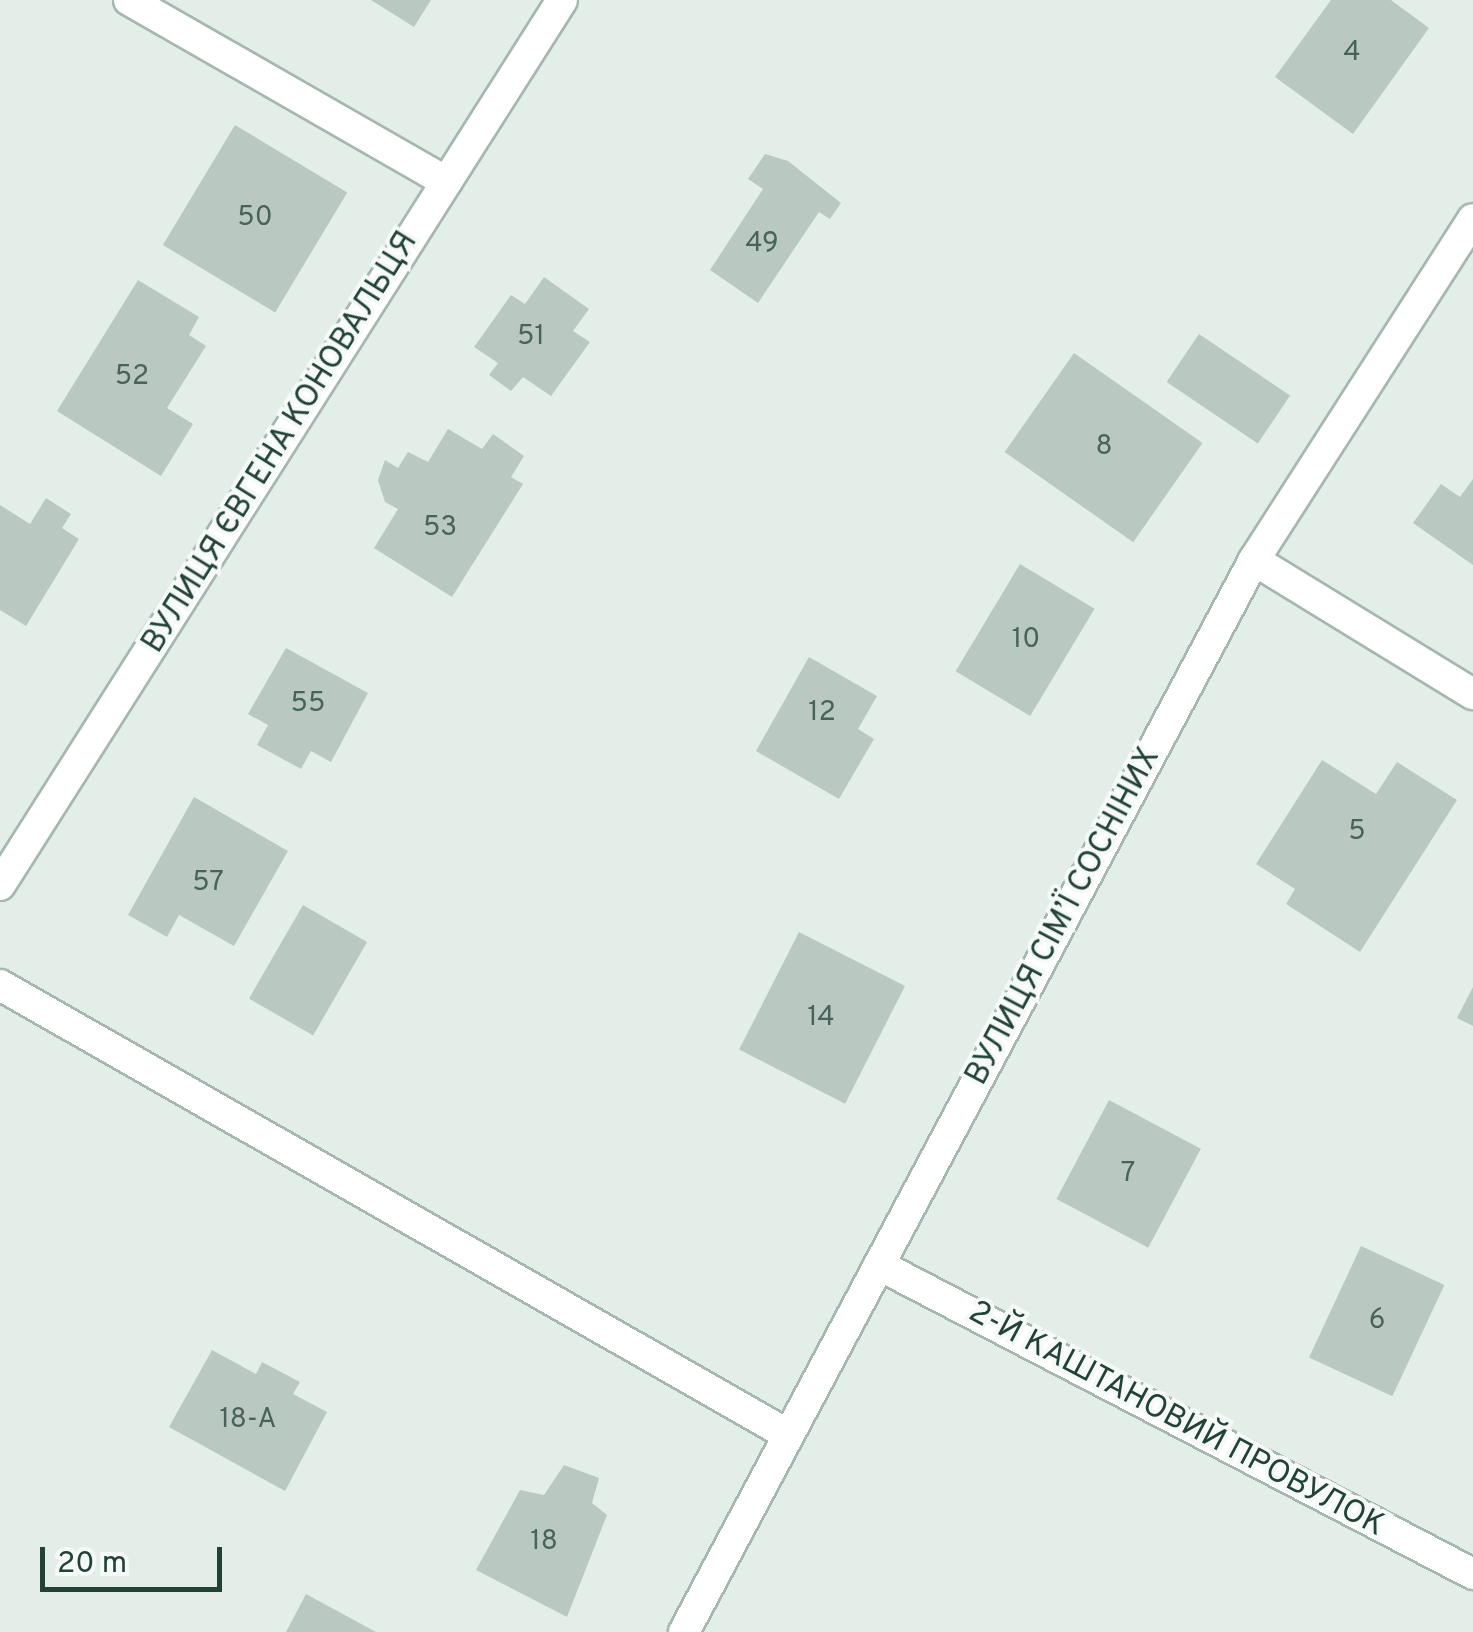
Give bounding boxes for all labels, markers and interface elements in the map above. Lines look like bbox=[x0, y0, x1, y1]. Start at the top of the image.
house number: 4 bbox=[1343, 36, 1361, 70]
house number: 50 bbox=[237, 201, 273, 235]
street label: ВУЛИЦЯ ЄВГЕНА КОНОВАЛЬЦЯ bbox=[135, 225, 427, 661]
house number: 49 bbox=[745, 227, 779, 261]
house number: 51 bbox=[517, 320, 545, 354]
house number: 52 bbox=[115, 360, 149, 394]
house number: 8 bbox=[1095, 430, 1113, 464]
house number: 53 bbox=[423, 511, 457, 545]
house number: 10 bbox=[1012, 623, 1040, 657]
house number: 55 bbox=[291, 687, 325, 721]
house number: 12 bbox=[808, 696, 836, 730]
street label: ВУЛИЦЯ СІМ’Ї СОСНІНИХ bbox=[959, 742, 1169, 1092]
house number: 5 bbox=[1348, 815, 1366, 849]
house number: 57 bbox=[192, 866, 224, 900]
house number: 14 bbox=[807, 1001, 835, 1035]
house number: 7 bbox=[1121, 1157, 1135, 1191]
street label: 2-Й КАШТАНОВИЙ ПРОВУЛОК bbox=[962, 1294, 1390, 1546]
house number: 6 bbox=[1369, 1304, 1385, 1338]
house number: 18-А bbox=[219, 1403, 277, 1437]
house number: 18 bbox=[530, 1525, 558, 1559]
scale bar bbox=[45, 1527, 228, 1589]
text: 20 m bbox=[57, 1546, 127, 1583]

